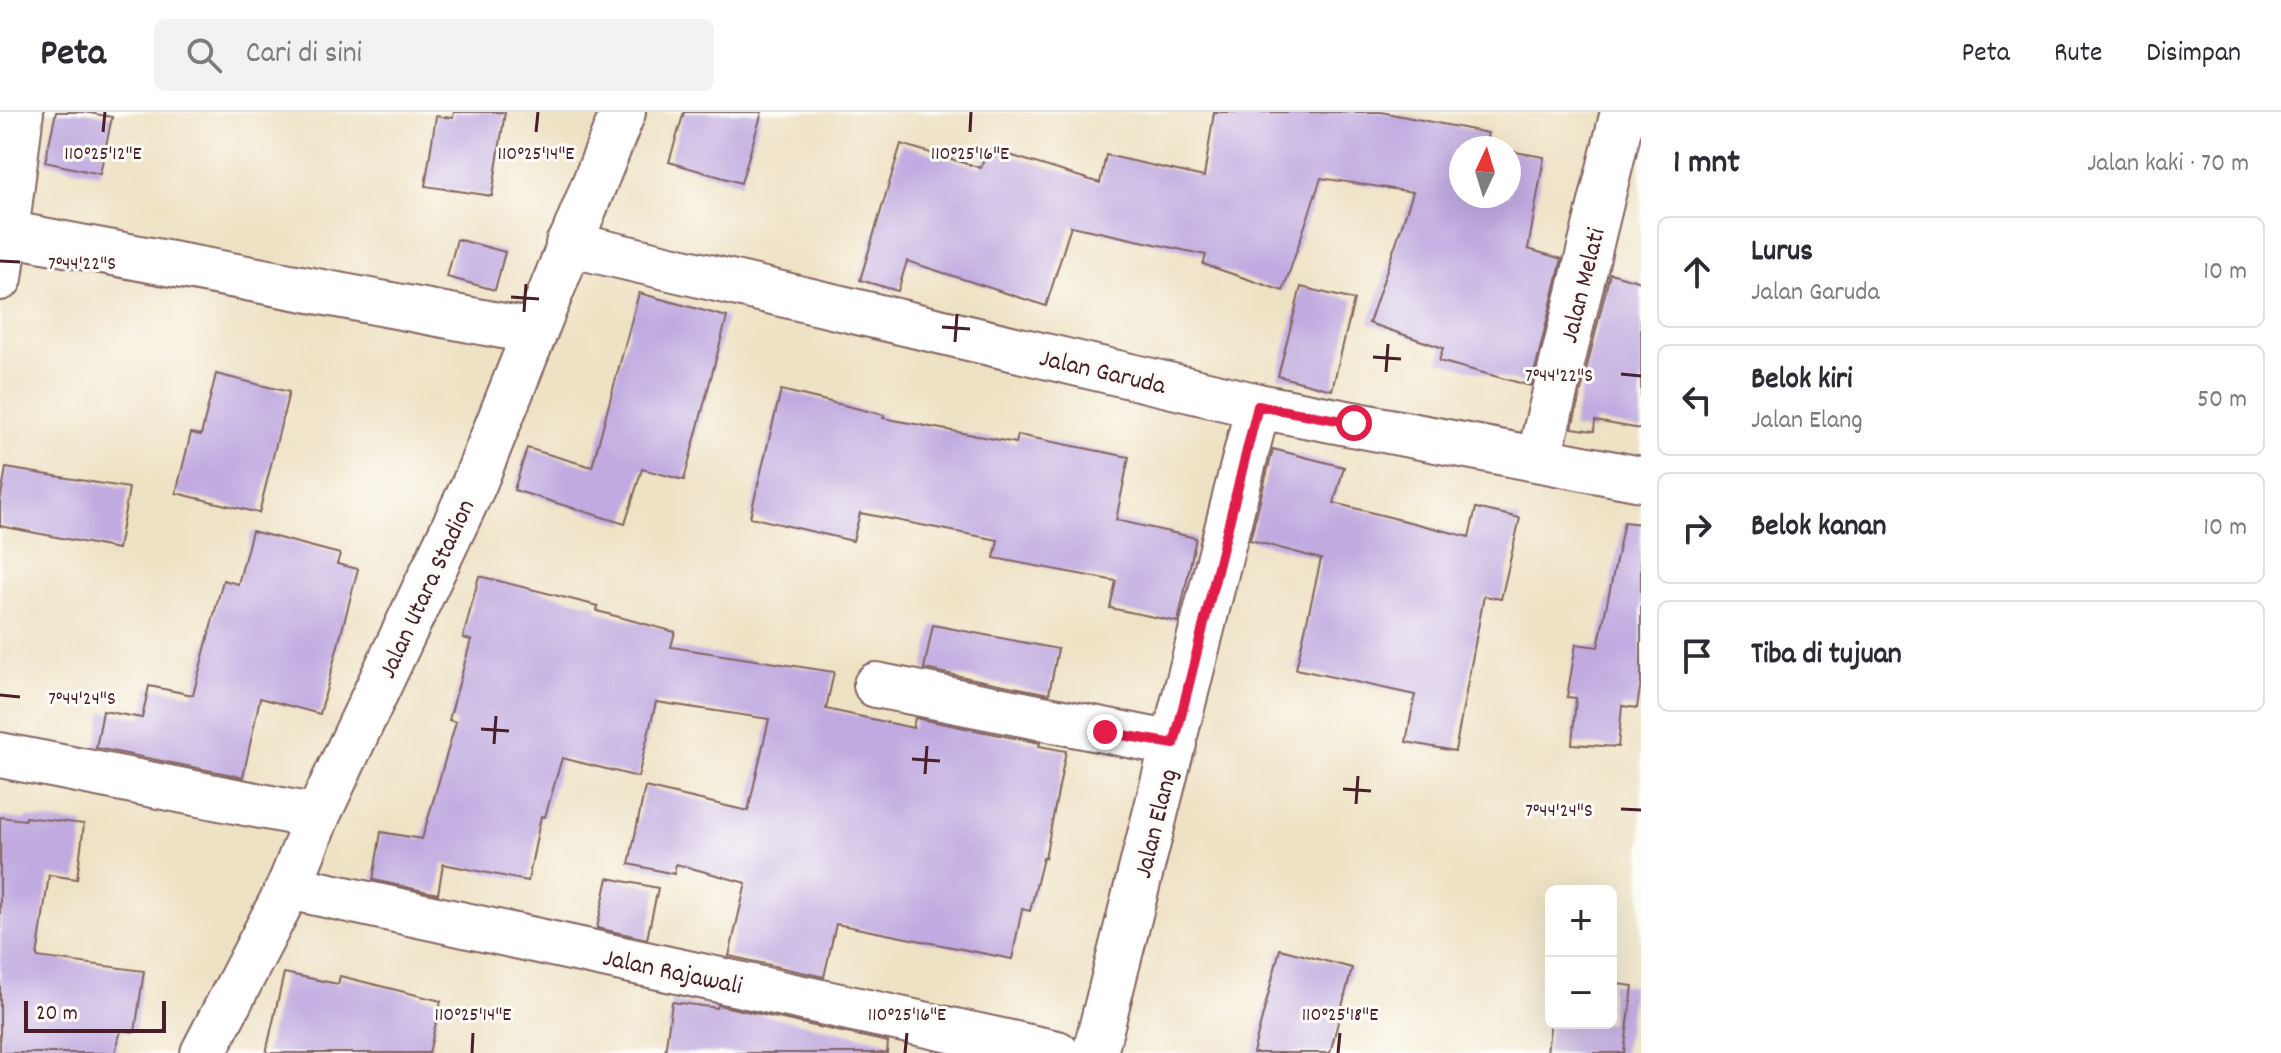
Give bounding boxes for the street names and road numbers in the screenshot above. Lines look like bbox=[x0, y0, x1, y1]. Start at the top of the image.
street label: Jalan Melati bbox=[1552, 224, 1617, 347]
street label: Jalan Garuda bbox=[1035, 341, 1170, 406]
street label: Jalan Utara Stadion bbox=[370, 494, 486, 685]
street label: Jalan Elang bbox=[1126, 765, 1189, 882]
street label: Jalan Rajawali bbox=[599, 941, 746, 1006]

